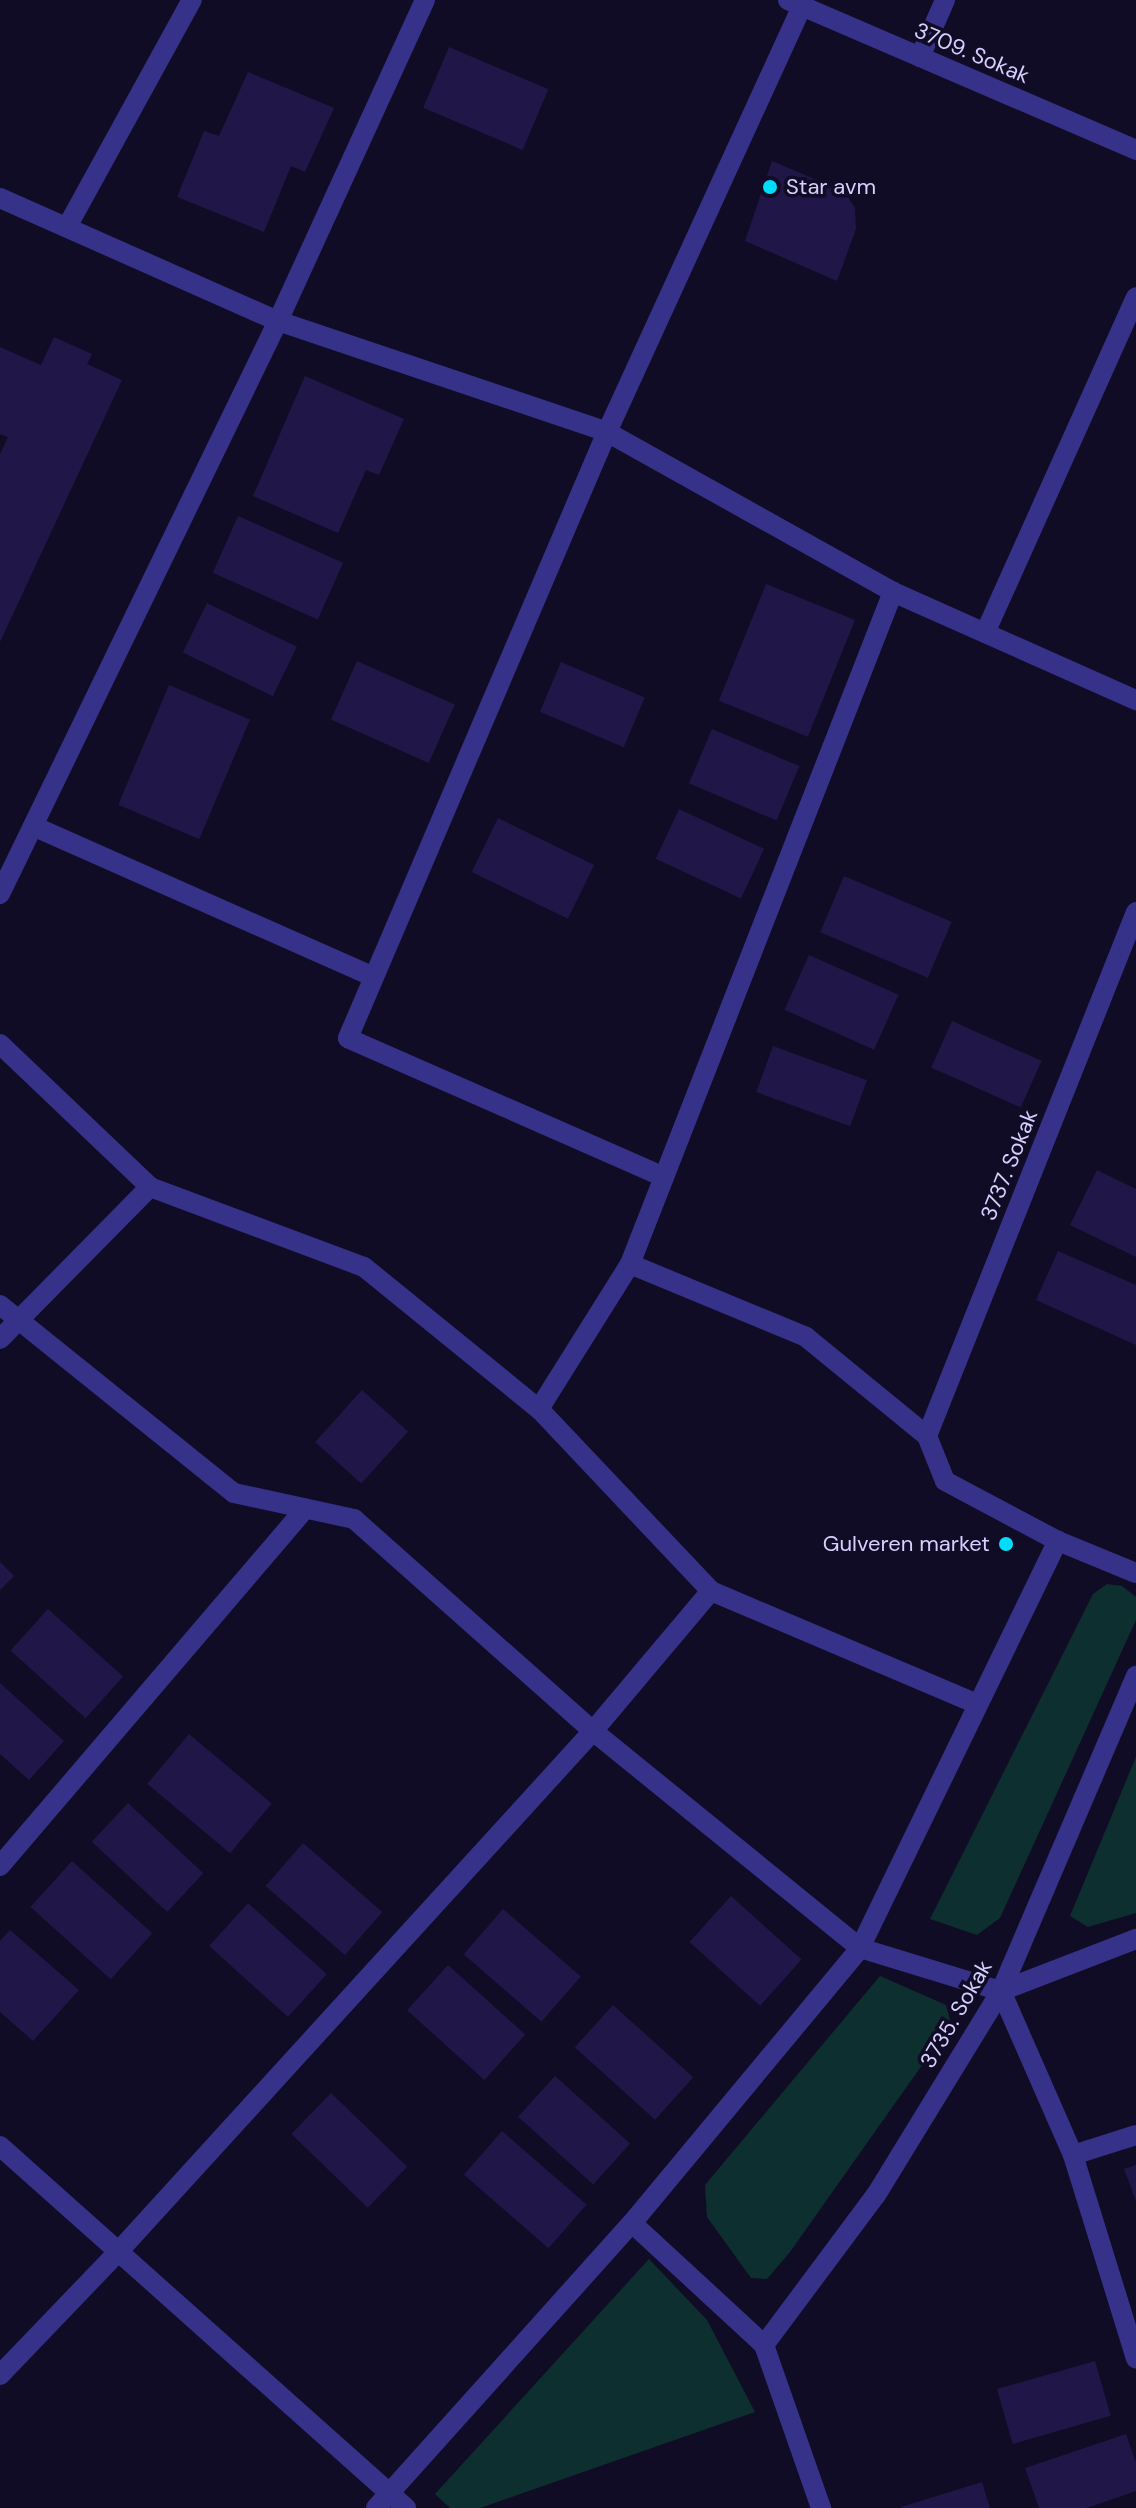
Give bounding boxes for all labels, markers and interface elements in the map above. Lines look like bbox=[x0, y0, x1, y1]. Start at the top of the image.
street label: 3709. Sokak bbox=[911, 17, 1033, 89]
place label: Star avm bbox=[786, 174, 876, 200]
marker: Star avm bbox=[761, 178, 779, 196]
street label: 3737. Sokak bbox=[975, 1106, 1043, 1224]
place label: Gulveren market bbox=[823, 1531, 990, 1557]
marker: Gulveren market bbox=[997, 1535, 1015, 1553]
street label: 3735. Sokak bbox=[914, 1955, 998, 2073]

